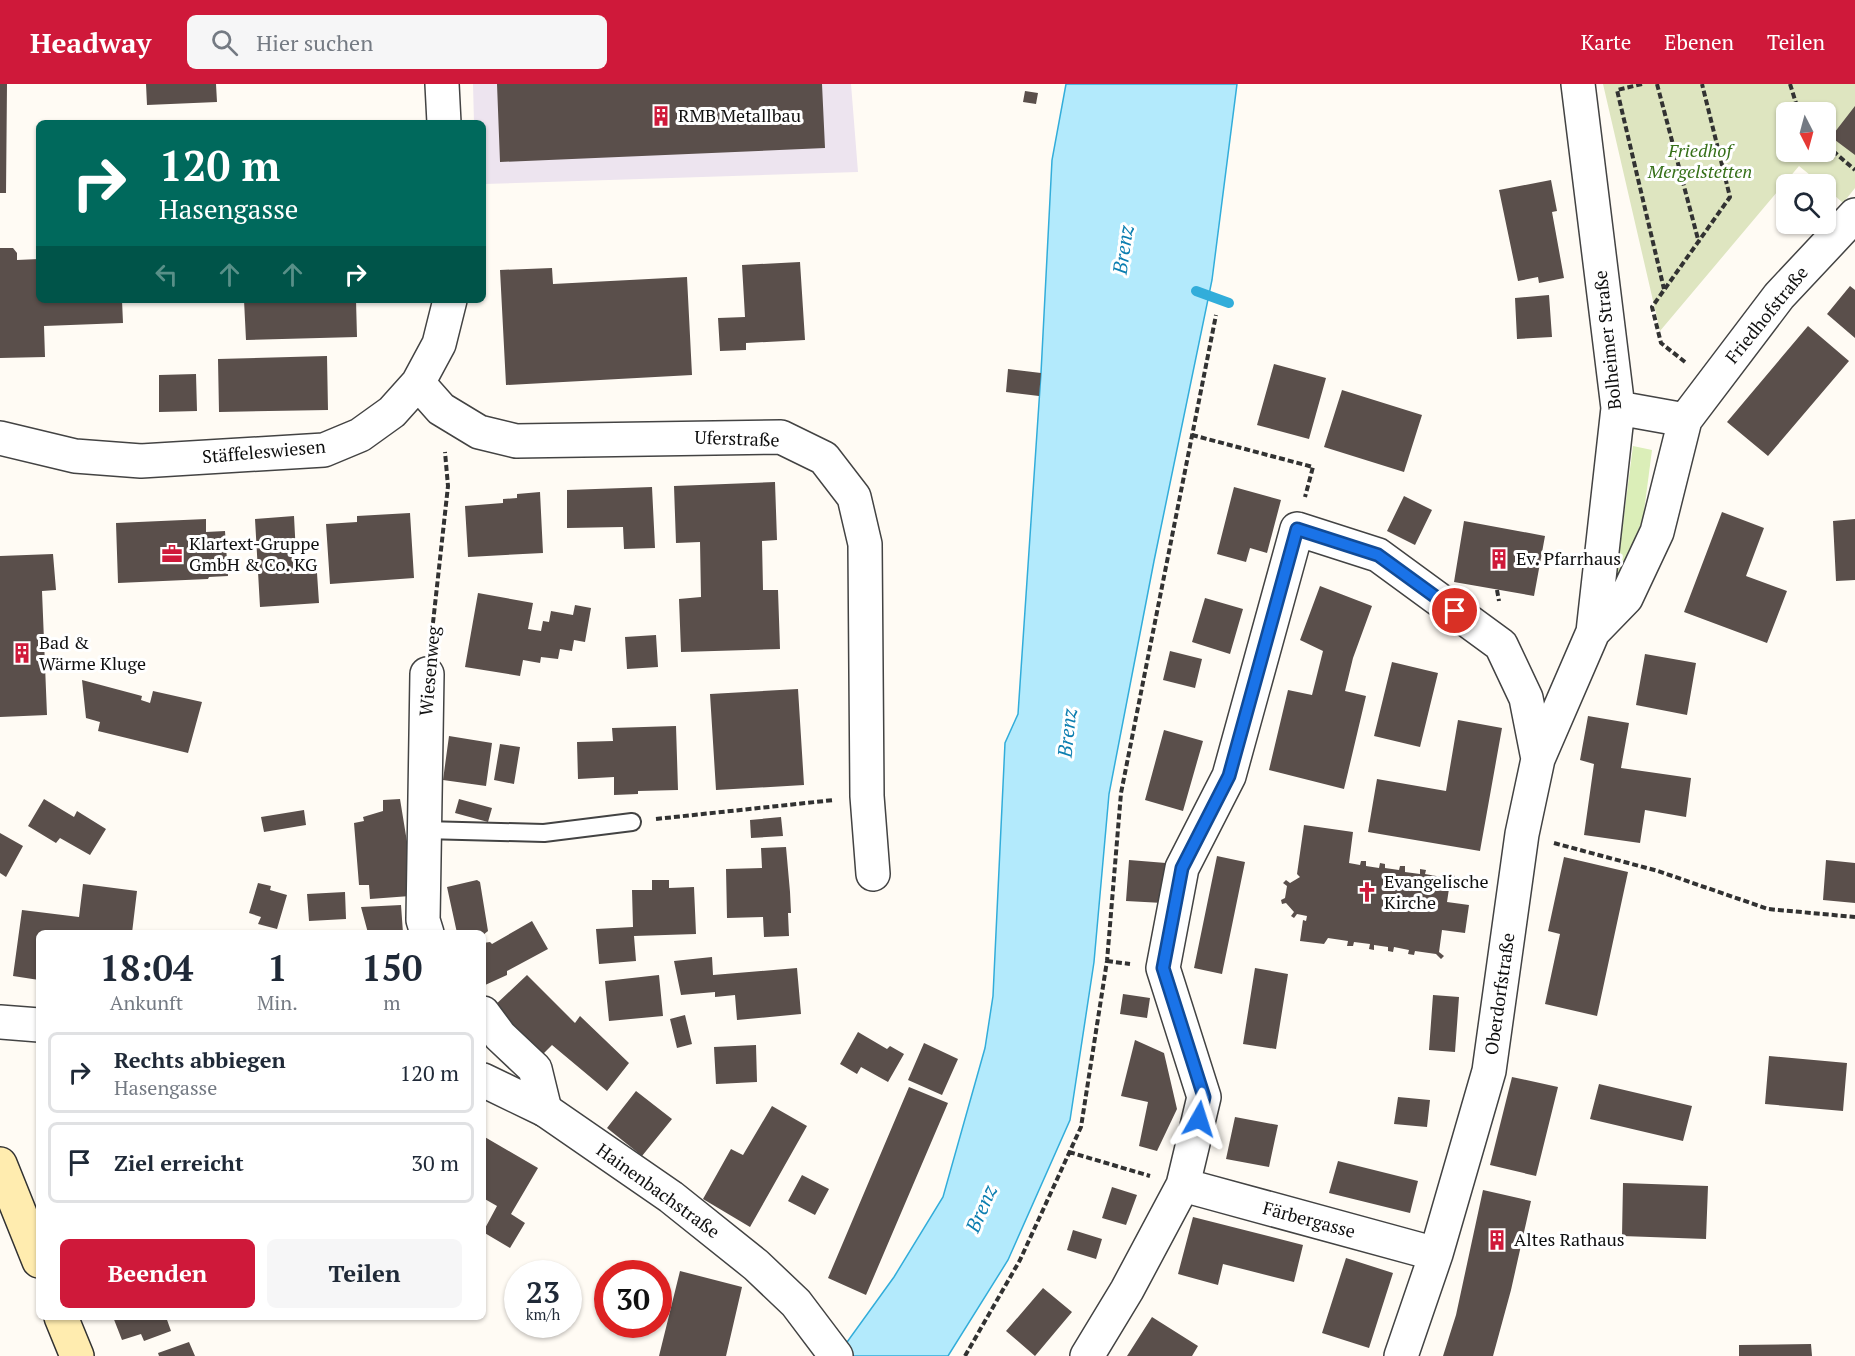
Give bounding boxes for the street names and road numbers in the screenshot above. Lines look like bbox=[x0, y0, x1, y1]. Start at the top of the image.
street label: Friedhofstraße bbox=[1719, 261, 1813, 368]
street label: Bolheimer Straße bbox=[1588, 269, 1626, 411]
street label: Uferstraße bbox=[694, 425, 780, 451]
street label: Stäffeleswiesen bbox=[201, 434, 327, 468]
street label: Wiesenweg bbox=[413, 624, 445, 717]
street label: Oberdorfstraße bbox=[1479, 931, 1519, 1056]
street label: Hainenbachstraße bbox=[592, 1137, 725, 1243]
street label: Färbergasse bbox=[1260, 1195, 1358, 1243]

